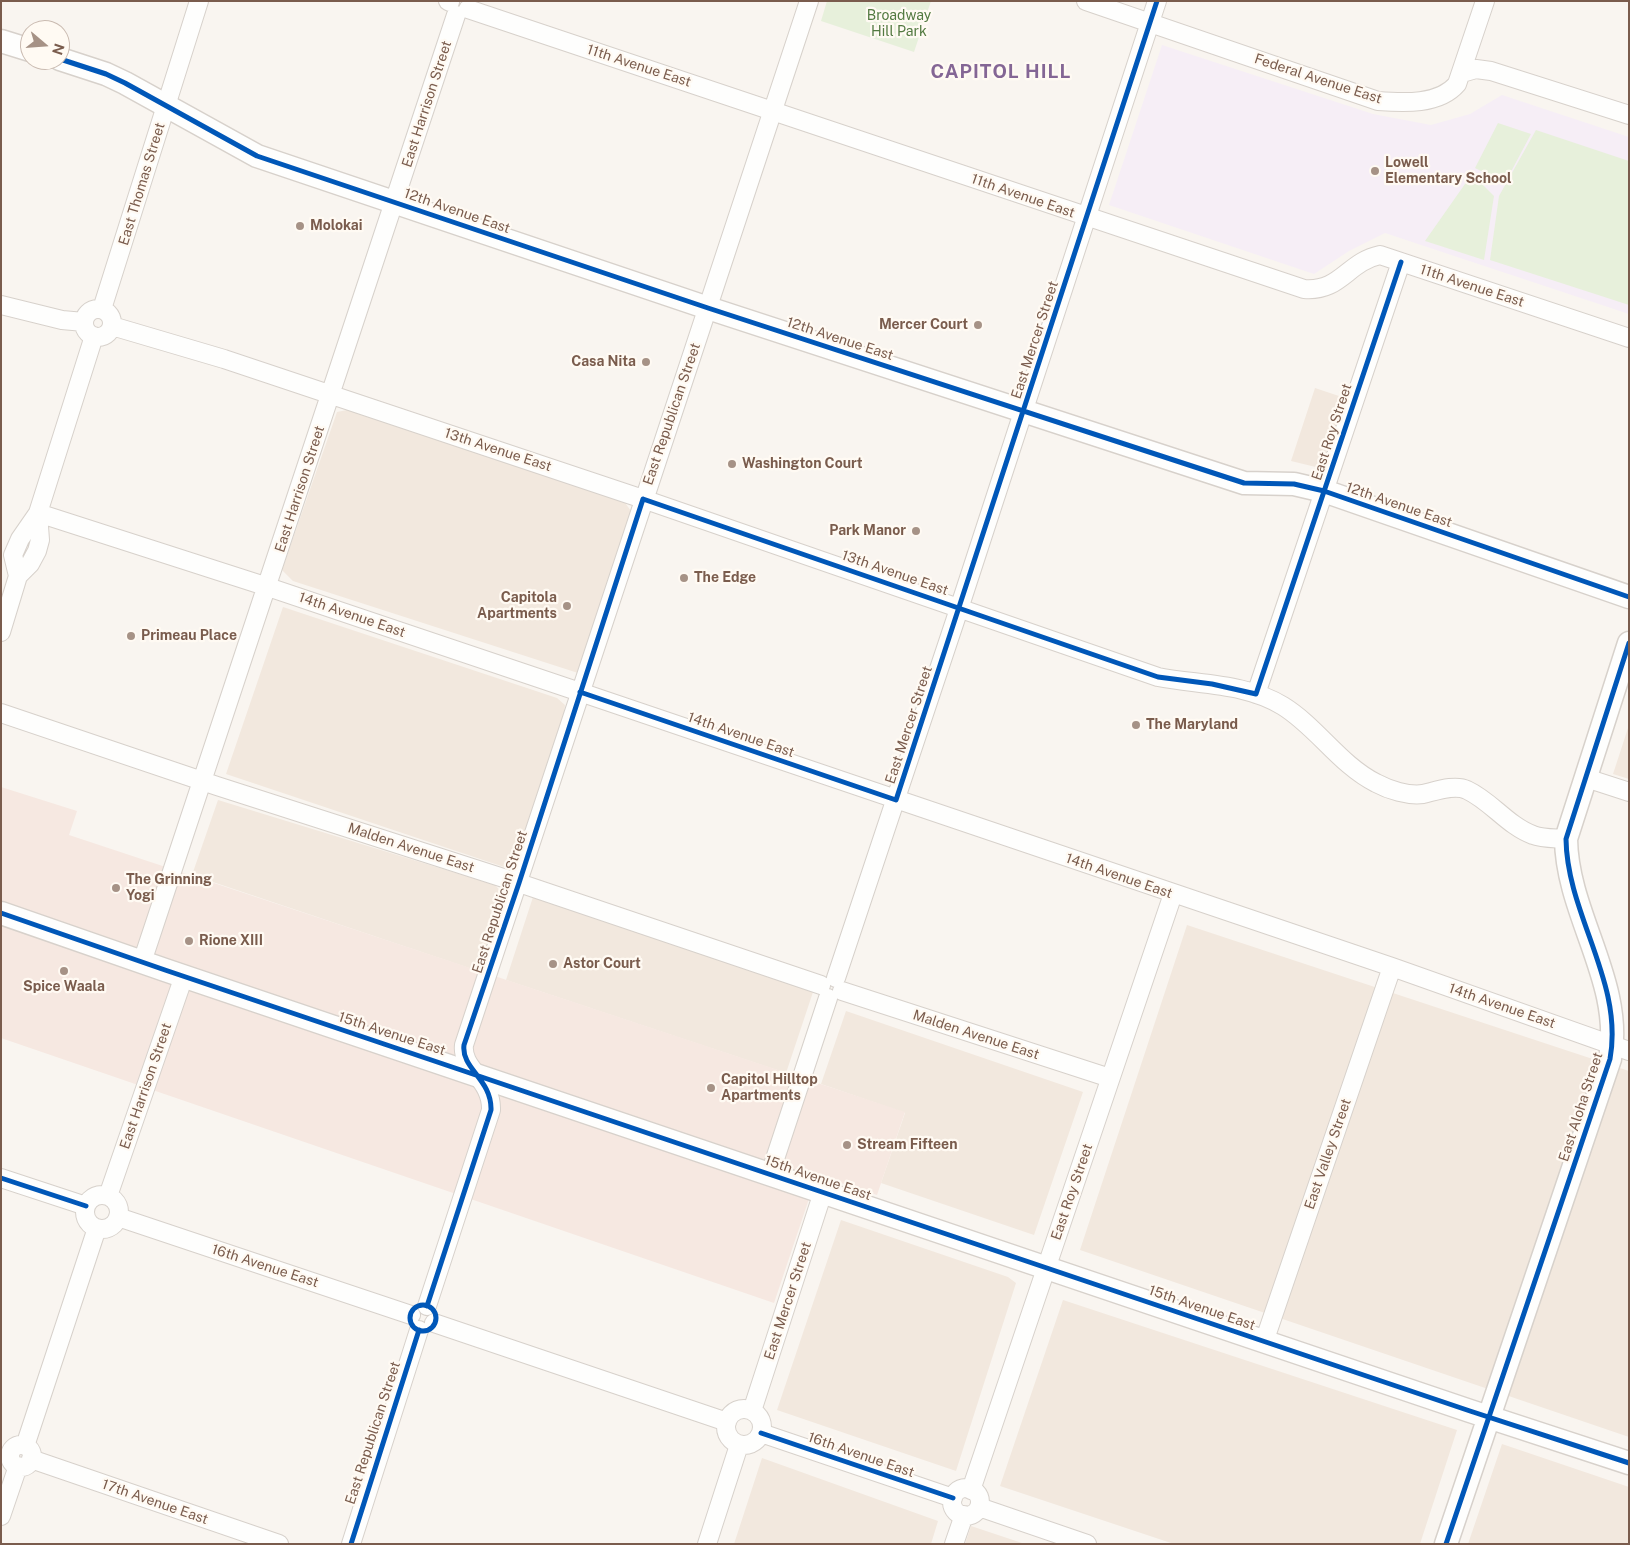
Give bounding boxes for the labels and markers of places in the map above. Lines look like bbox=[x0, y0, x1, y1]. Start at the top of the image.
place label: Lowell Elementary School bbox=[1385, 155, 1512, 188]
marker: Lowell Elementary School bbox=[1369, 165, 1381, 177]
place label: Molokai bbox=[310, 218, 362, 234]
marker: Molokai bbox=[294, 220, 306, 232]
place label: Mercer Court bbox=[879, 317, 968, 333]
marker: Mercer Court bbox=[972, 319, 984, 331]
place label: Casa Nita bbox=[571, 354, 636, 370]
marker: Casa Nita bbox=[640, 356, 652, 368]
place label: Washington Court bbox=[742, 456, 863, 472]
marker: Washington Court bbox=[726, 458, 738, 470]
place label: Park Manor bbox=[829, 523, 906, 539]
marker: Park Manor bbox=[910, 525, 922, 537]
place label: The Edge bbox=[694, 570, 756, 586]
marker: The Edge bbox=[678, 572, 690, 584]
place label: Capitola Apartments bbox=[477, 590, 557, 622]
marker: Capitola Apartments bbox=[561, 600, 573, 612]
place label: Primeau Place bbox=[141, 628, 237, 644]
marker: Primeau Place bbox=[125, 630, 137, 642]
place label: The Maryland bbox=[1146, 717, 1238, 733]
marker: The Maryland bbox=[1130, 719, 1142, 731]
place label: The Grinning Yogi bbox=[126, 872, 212, 904]
marker: The Grinning Yogi bbox=[110, 882, 122, 894]
place label: Rione XIII bbox=[199, 933, 263, 949]
marker: Rione XIII bbox=[183, 935, 195, 947]
place label: Astor Court bbox=[563, 956, 641, 972]
marker: Astor Court bbox=[547, 958, 559, 970]
marker: Spice Waala bbox=[58, 965, 70, 977]
place label: Spice Waala bbox=[23, 979, 105, 995]
place label: Capitol Hilltop Apartments bbox=[721, 1072, 818, 1104]
marker: Capitol Hilltop Apartments bbox=[705, 1082, 717, 1094]
place label: Stream Fifteen bbox=[857, 1137, 957, 1153]
marker: Stream Fifteen bbox=[841, 1139, 853, 1151]

